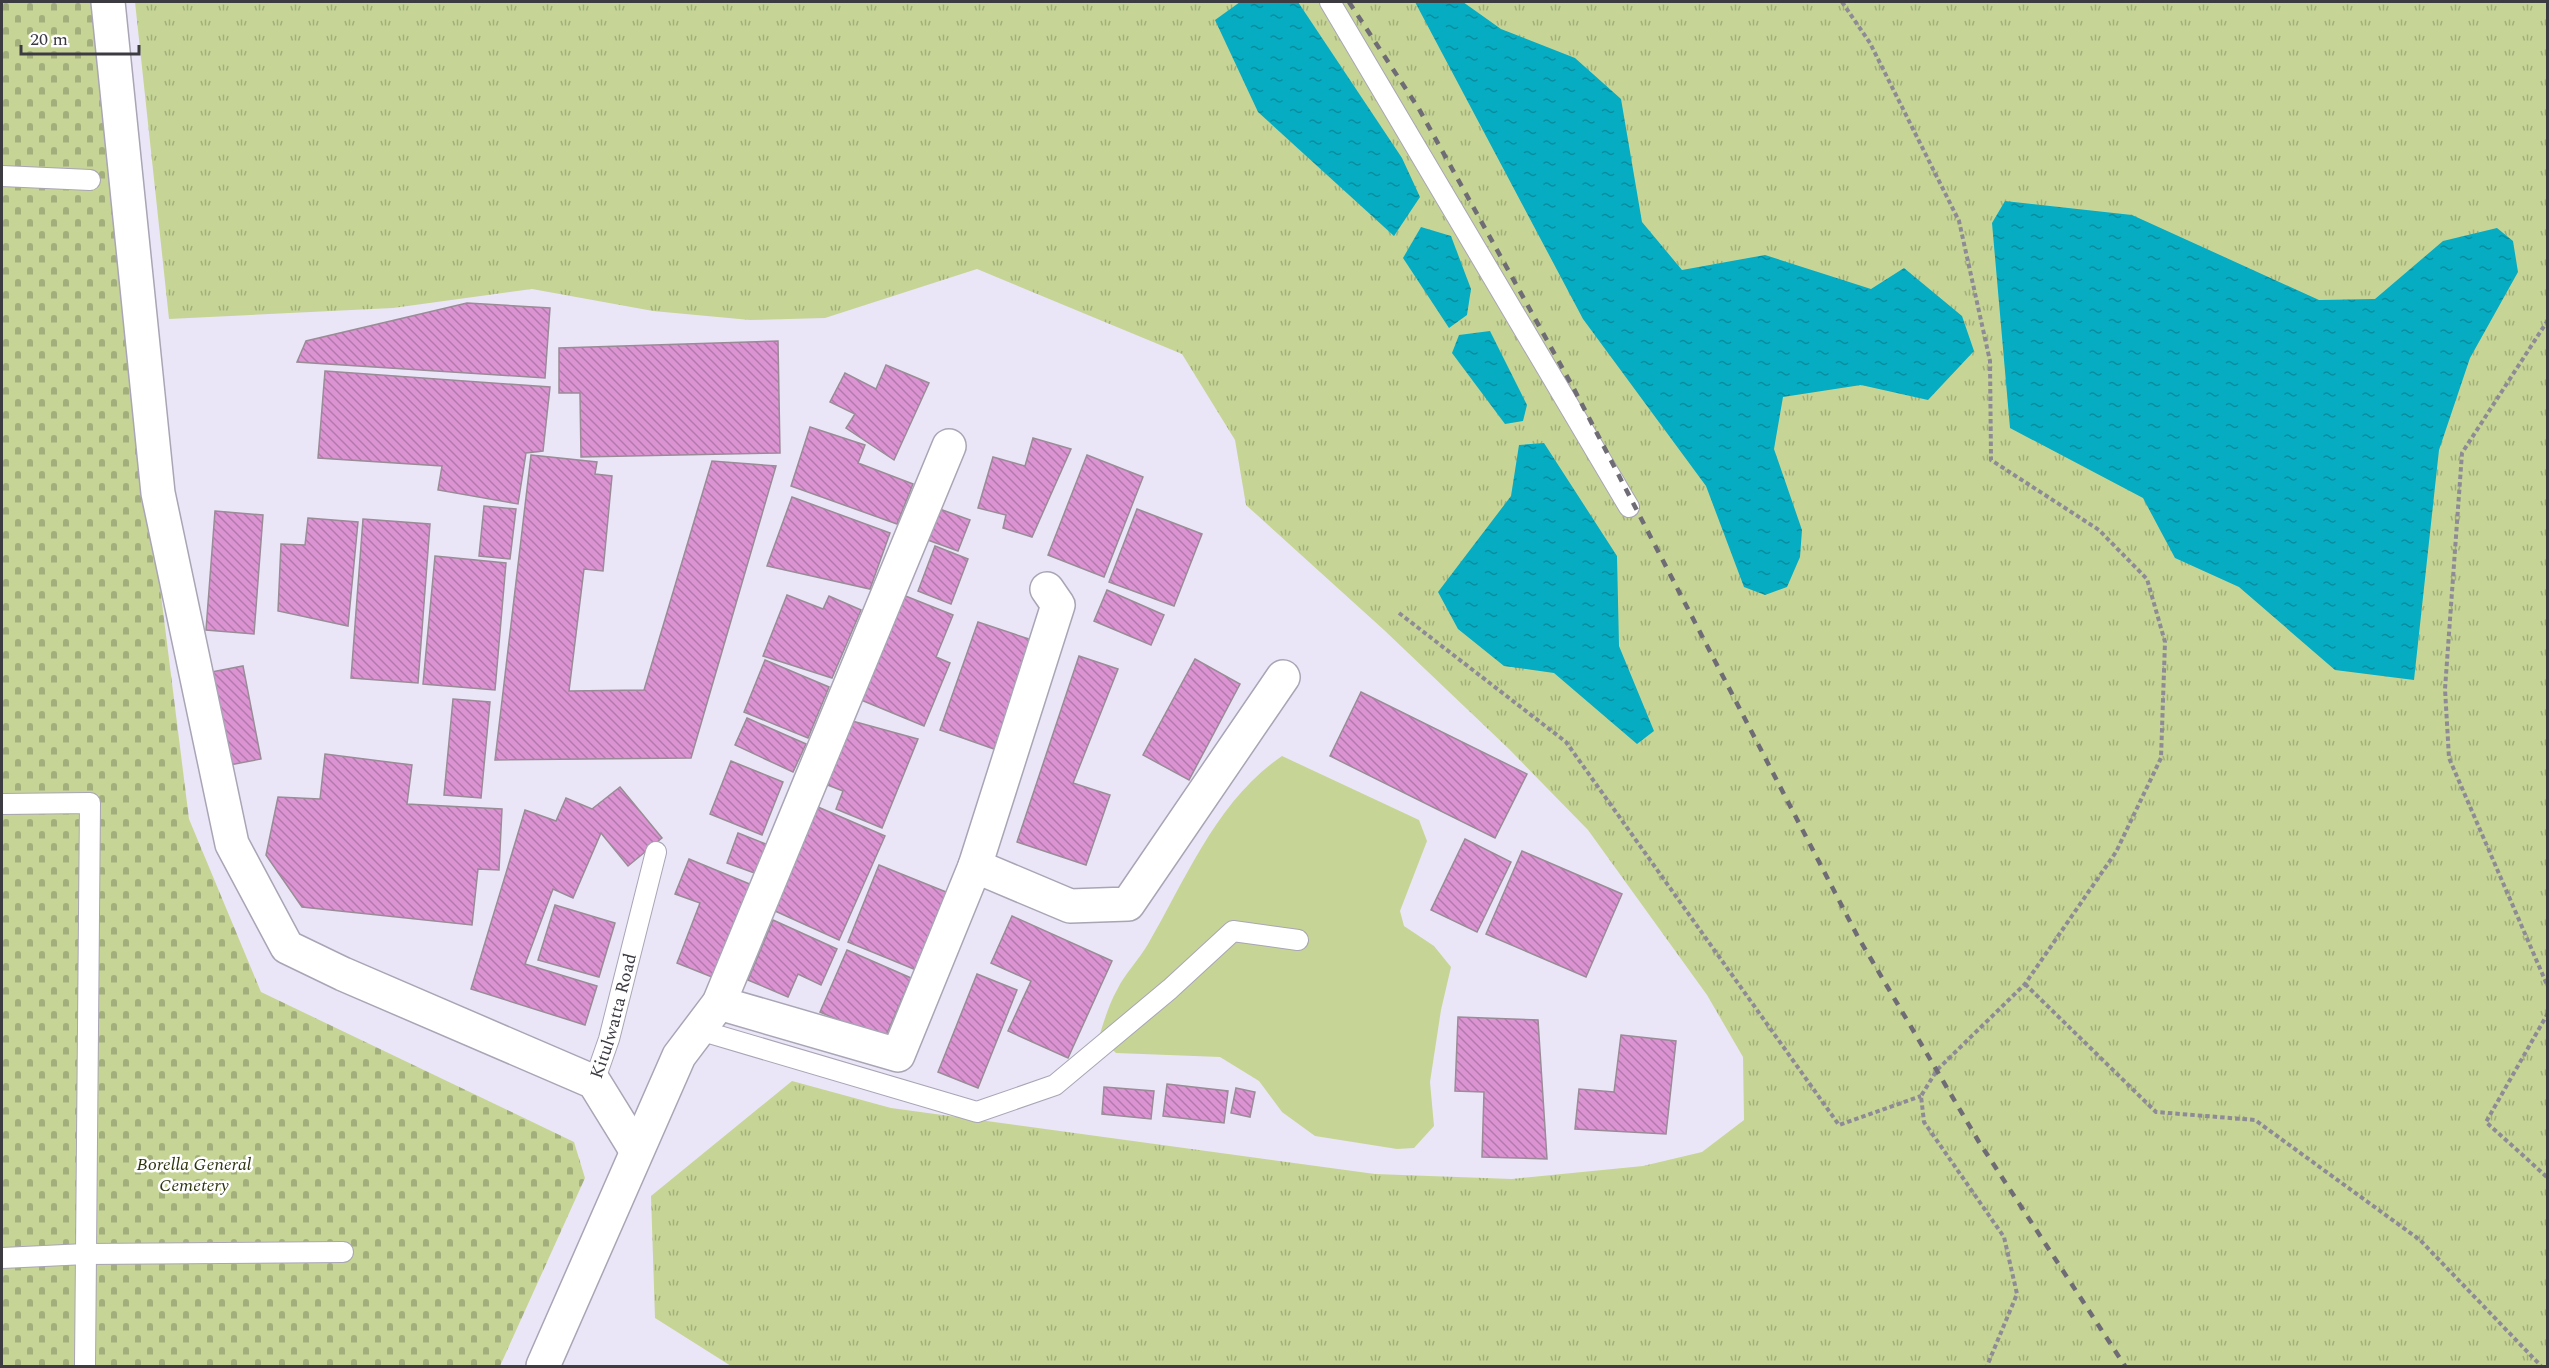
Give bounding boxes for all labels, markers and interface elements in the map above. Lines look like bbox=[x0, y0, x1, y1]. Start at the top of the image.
scale bar bbox=[21, 18, 140, 56]
text: 20 m bbox=[30, 26, 68, 53]
street label: Kitulwatta Road bbox=[583, 950, 644, 1082]
park label: Borella General Cemetery bbox=[137, 1151, 252, 1199]

